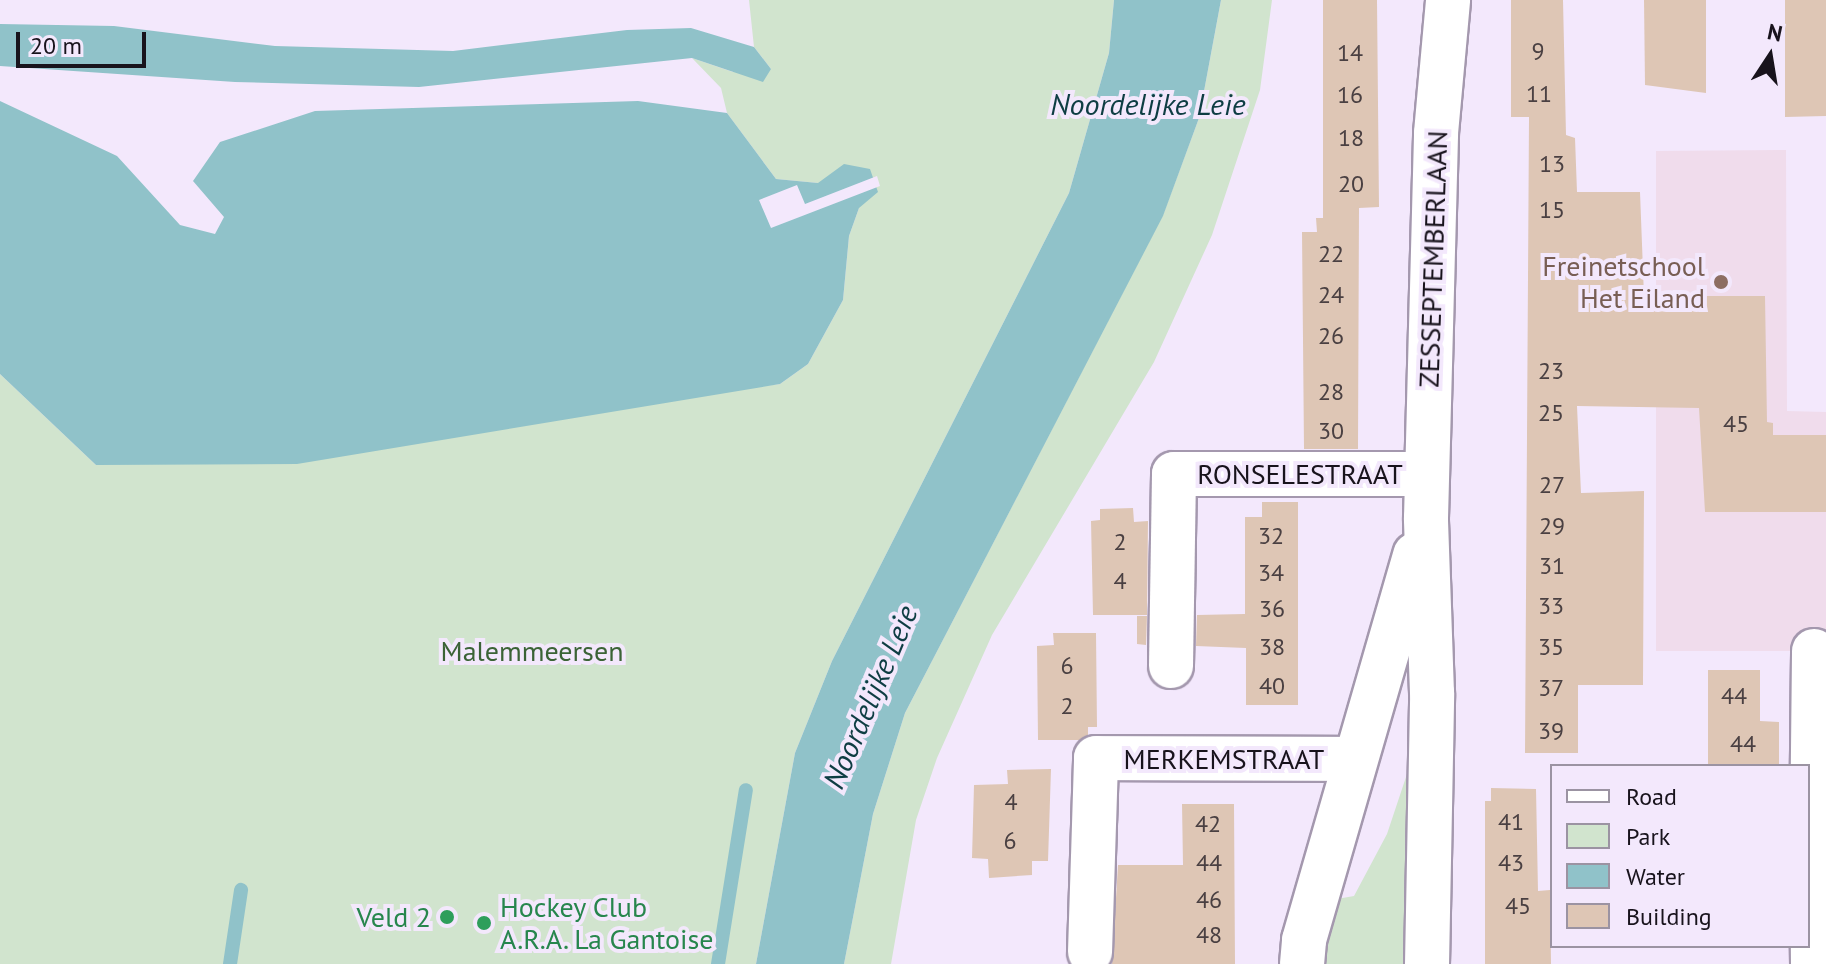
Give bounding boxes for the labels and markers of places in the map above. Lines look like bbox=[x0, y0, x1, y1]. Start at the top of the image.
place label: Freinetschool Het Eiland bbox=[1542, 249, 1705, 315]
marker: Freinetschool Het Eiland bbox=[1712, 273, 1730, 291]
place label: Hockey Club A.R.A. La Gantoise bbox=[500, 890, 716, 956]
place label: Veld 2 bbox=[357, 900, 431, 934]
marker: Veld 2 bbox=[438, 908, 456, 926]
marker: Hockey Club A.R.A. La Gantoise bbox=[475, 914, 493, 932]

